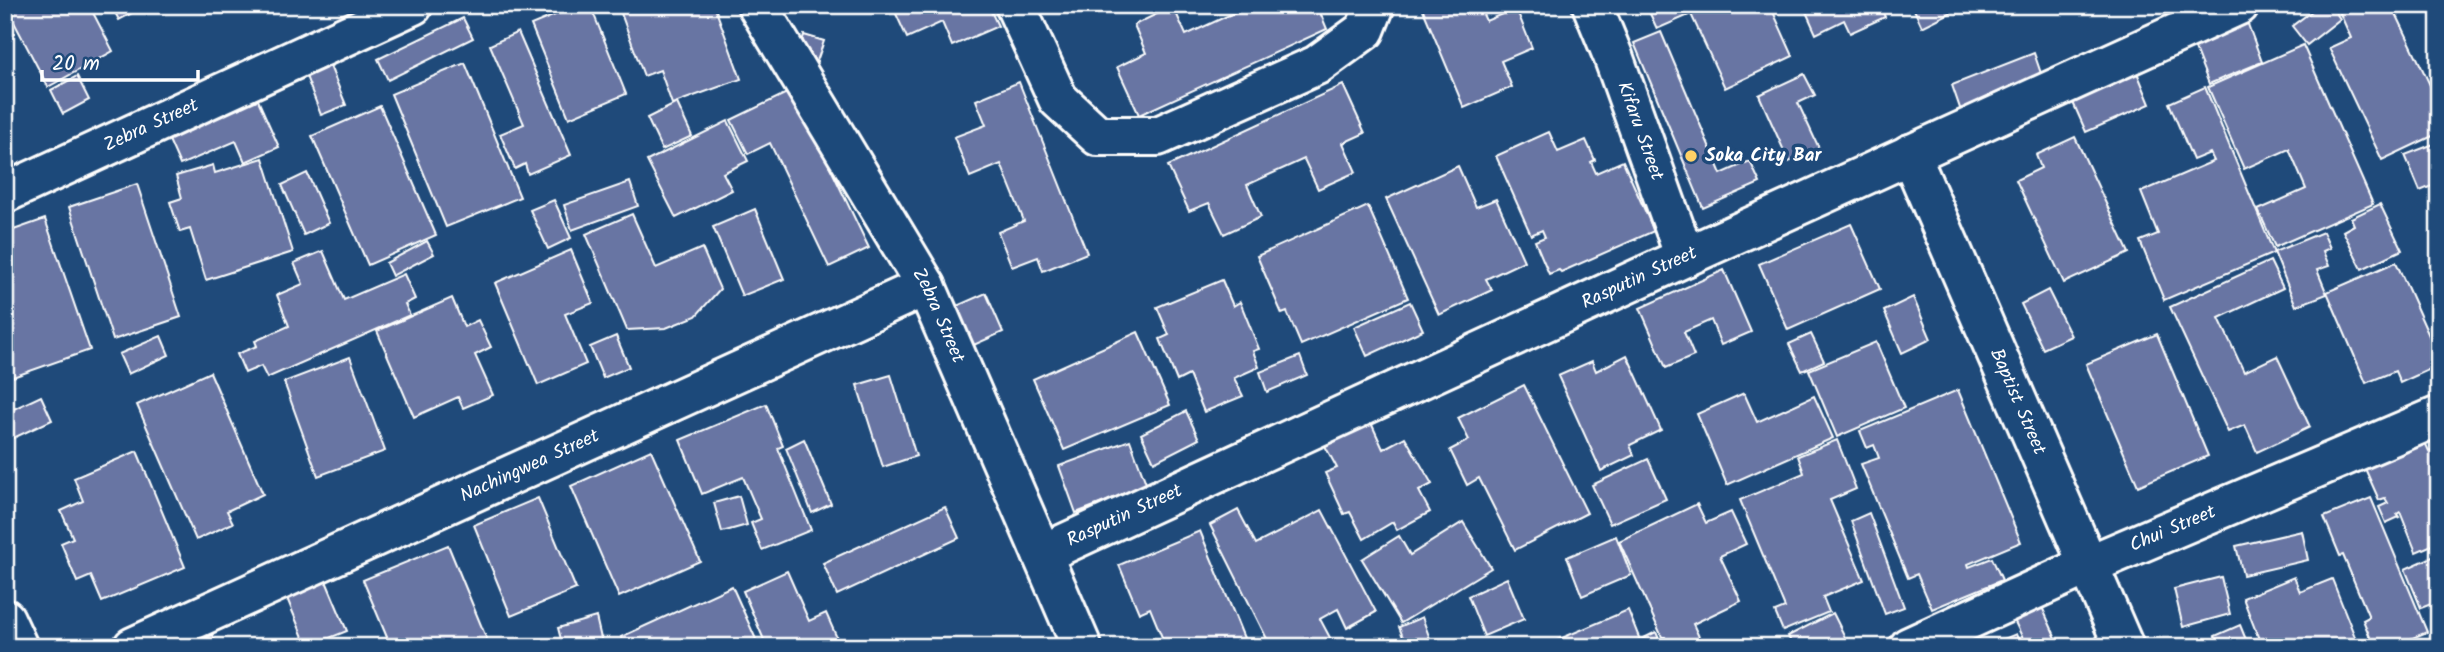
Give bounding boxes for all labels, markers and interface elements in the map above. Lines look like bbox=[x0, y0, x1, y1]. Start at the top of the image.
scale bar bbox=[42, 38, 198, 82]
text: 20 m bbox=[52, 48, 100, 81]
street label: Kifaru Street bbox=[1608, 78, 1672, 185]
street label: Zebra Street bbox=[99, 91, 204, 160]
place label: Soka City Bar bbox=[1705, 141, 1822, 171]
marker: Soka City Bar bbox=[1683, 148, 1699, 164]
street label: Rasputin Street bbox=[1577, 238, 1703, 318]
street label: Zebra Street bbox=[904, 262, 973, 369]
street label: Baptist Street bbox=[1981, 344, 2054, 460]
street label: Nachingwea Street bbox=[455, 421, 605, 511]
street label: Rasputin Street bbox=[1062, 476, 1188, 556]
street label: Chui Street bbox=[2125, 497, 2221, 561]

